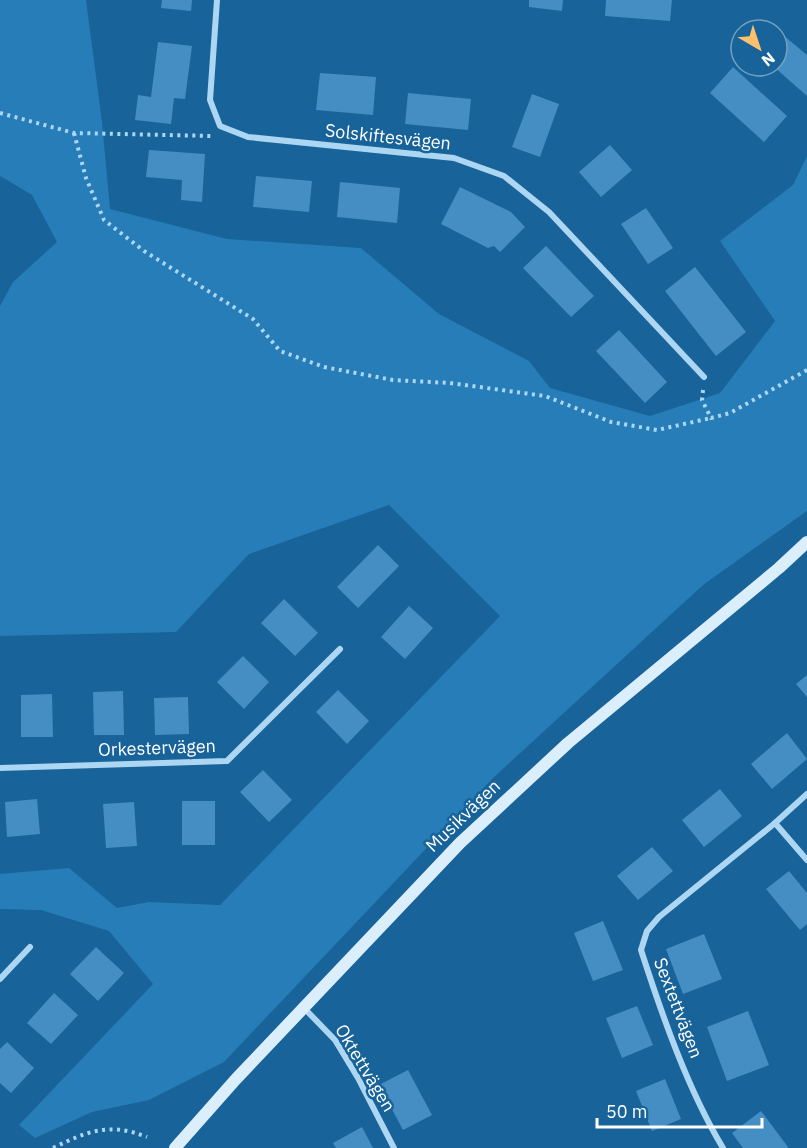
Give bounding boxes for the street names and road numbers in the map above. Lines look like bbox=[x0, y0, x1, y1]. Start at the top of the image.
street label: Solskiftesvägen bbox=[324, 118, 452, 155]
street label: Orkestervägen bbox=[98, 734, 216, 761]
street label: Musikvägen bbox=[420, 774, 505, 857]
street label: Sextettvägen bbox=[649, 954, 708, 1061]
street label: Oktettvägen bbox=[330, 1020, 401, 1116]

